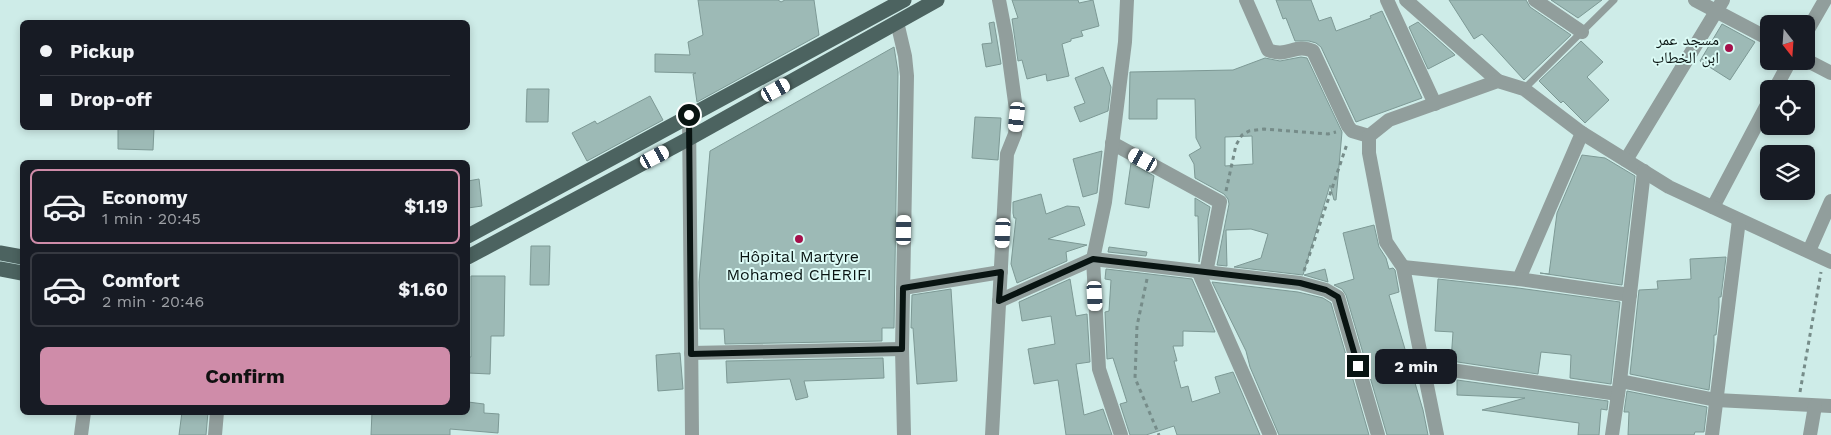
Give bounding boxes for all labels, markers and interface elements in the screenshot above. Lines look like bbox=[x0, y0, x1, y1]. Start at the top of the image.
north arrow bbox=[1760, 15, 1815, 70]
map controls bbox=[1760, 15, 1815, 200]
place label: مسجد عمر ابن الخطاب bbox=[1652, 30, 1719, 68]
text: Pickup bbox=[70, 40, 134, 63]
marker: مسجد عمر ابن الخطاب bbox=[1723, 42, 1735, 54]
car bbox=[759, 76, 792, 104]
button: locate bbox=[1760, 80, 1815, 135]
text: Drop-off bbox=[70, 88, 152, 111]
car bbox=[1007, 101, 1026, 133]
route start bbox=[678, 104, 700, 126]
car bbox=[638, 143, 671, 171]
button: layers bbox=[1760, 145, 1815, 200]
car bbox=[1126, 146, 1159, 174]
icon: car bbox=[42, 184, 87, 229]
text: Economy bbox=[102, 186, 187, 209]
text: $1.19 bbox=[404, 195, 448, 218]
text: 1 min · 20:45 bbox=[102, 209, 201, 228]
car bbox=[896, 215, 911, 245]
car bbox=[994, 218, 1011, 248]
marker: Hôpital Martyre Mohamed CHERIFI bbox=[793, 233, 805, 245]
place label: Hôpital Martyre Mohamed CHERIFI bbox=[727, 247, 871, 284]
icon: car bbox=[42, 267, 87, 312]
text: Comfort bbox=[102, 269, 180, 292]
text: $1.60 bbox=[398, 278, 448, 301]
car bbox=[1086, 281, 1103, 311]
text: 2 min · 20:46 bbox=[102, 292, 204, 311]
button: Confirm bbox=[40, 347, 450, 405]
callout: 2 min bbox=[1376, 348, 1458, 384]
route end bbox=[1347, 355, 1369, 377]
text: 2 min bbox=[1394, 357, 1438, 376]

